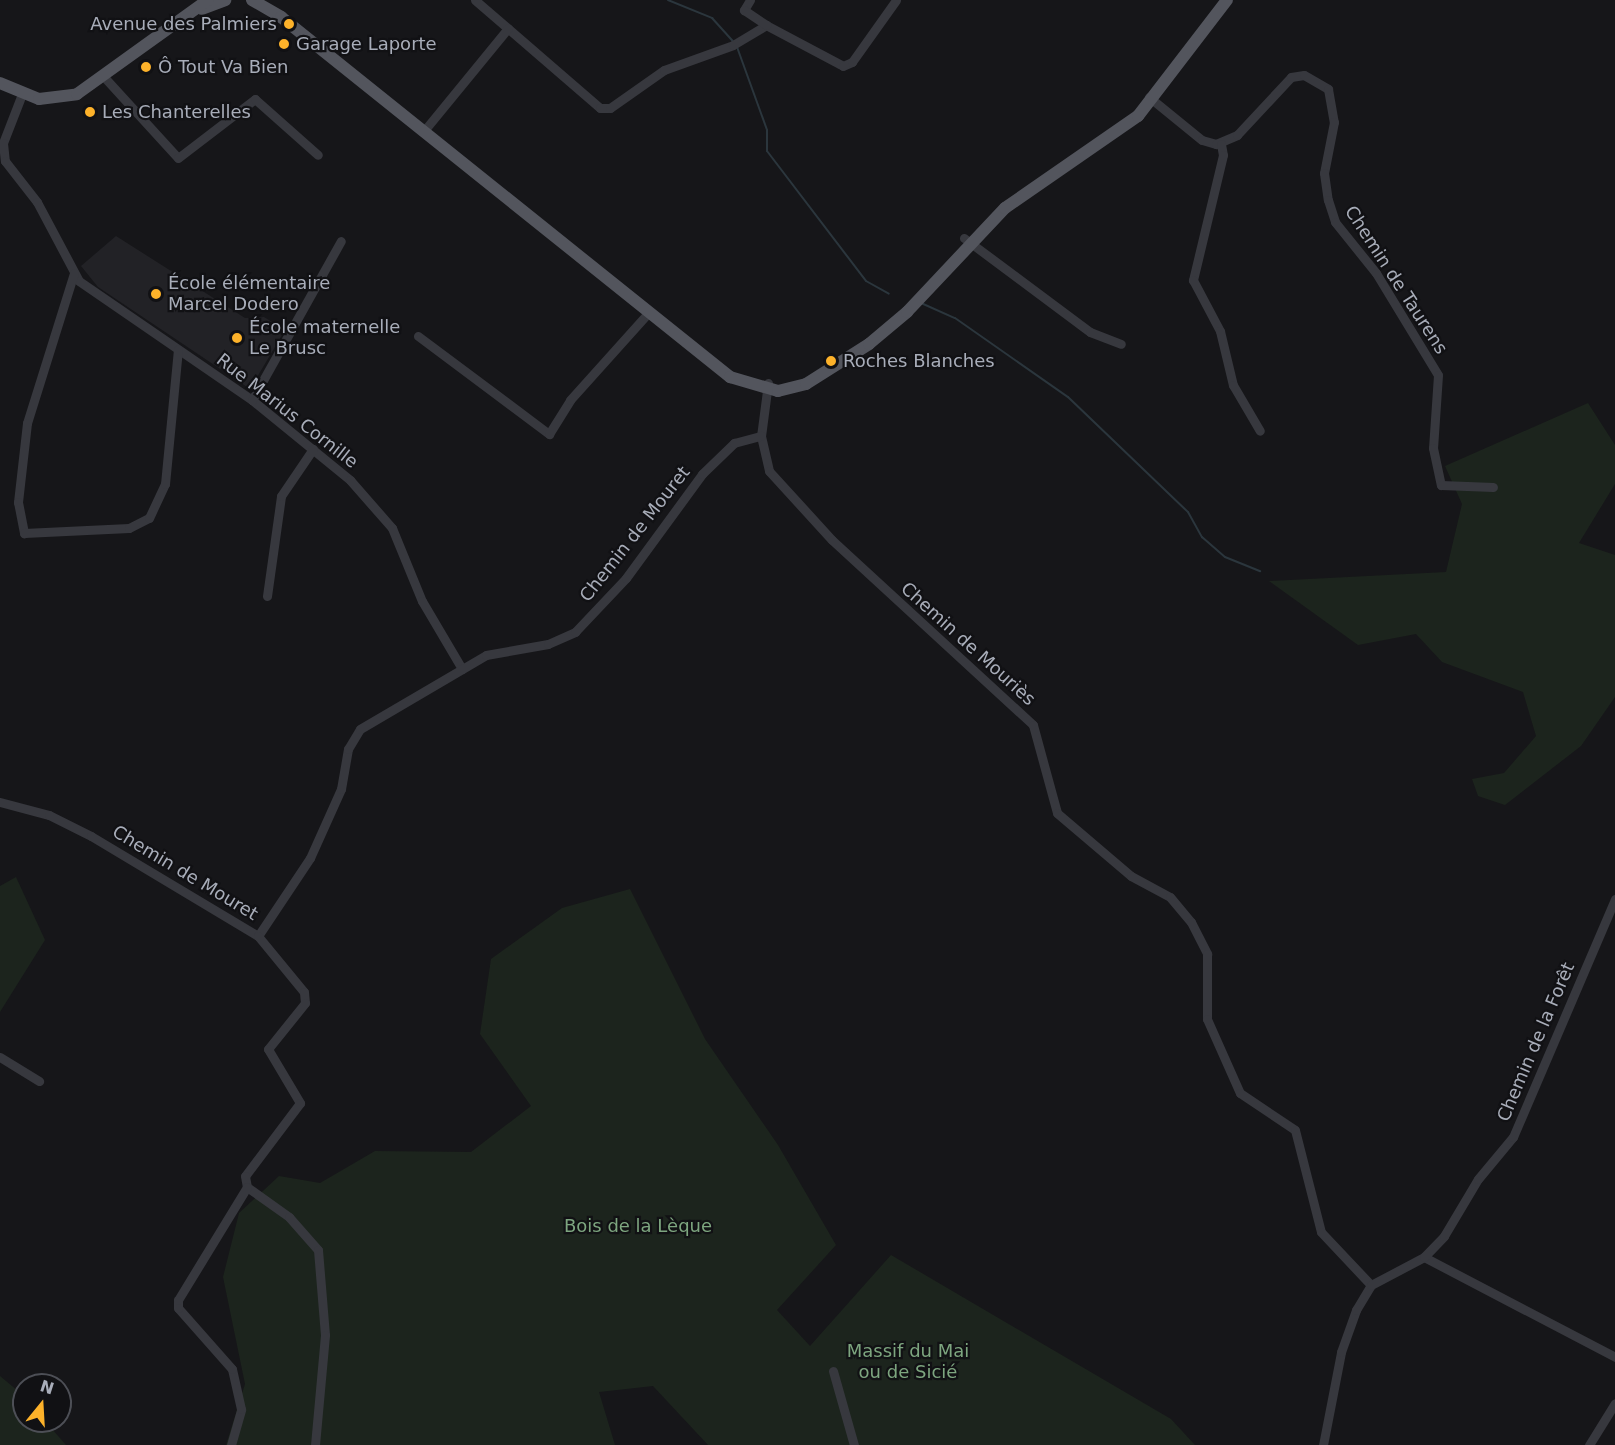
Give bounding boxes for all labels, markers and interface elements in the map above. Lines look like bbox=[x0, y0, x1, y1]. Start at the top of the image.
place label: Avenue des Palmiers bbox=[90, 13, 277, 35]
marker: Avenue des Palmiers bbox=[282, 17, 296, 31]
place label: Garage Laporte bbox=[296, 33, 437, 55]
marker: Garage Laporte bbox=[277, 37, 291, 51]
place label: Ô Tout Va Bien bbox=[158, 56, 289, 78]
marker: Ô Tout Va Bien bbox=[139, 60, 153, 74]
place label: Les Chanterelles bbox=[102, 101, 251, 123]
marker: Les Chanterelles bbox=[83, 105, 97, 119]
street label: Chemin de Taurens bbox=[1340, 202, 1452, 358]
place label: École élémentaire Marcel Dodero bbox=[168, 273, 330, 316]
marker: École élémentaire Marcel Dodero bbox=[149, 287, 163, 301]
place label: École maternelle Le Brusc bbox=[249, 317, 400, 360]
marker: École maternelle Le Brusc bbox=[230, 331, 244, 345]
street label: Rue Marius Cornille bbox=[212, 349, 362, 473]
place label: Roches Blanches bbox=[843, 350, 995, 372]
marker: Roches Blanches bbox=[824, 354, 838, 368]
street label: Chemin de Mouret bbox=[575, 462, 695, 606]
street label: Chemin de Mouriès bbox=[896, 578, 1040, 710]
street label: Chemin de Mouret bbox=[108, 821, 262, 925]
street label: Chemin de la Forêt bbox=[1493, 959, 1579, 1125]
park label: Bois de la Lèque bbox=[564, 1215, 712, 1237]
park label: Massif du Mai ou de Sicié bbox=[847, 1341, 969, 1384]
north arrow bbox=[12, 1373, 72, 1433]
text: N bbox=[38, 1376, 56, 1398]

